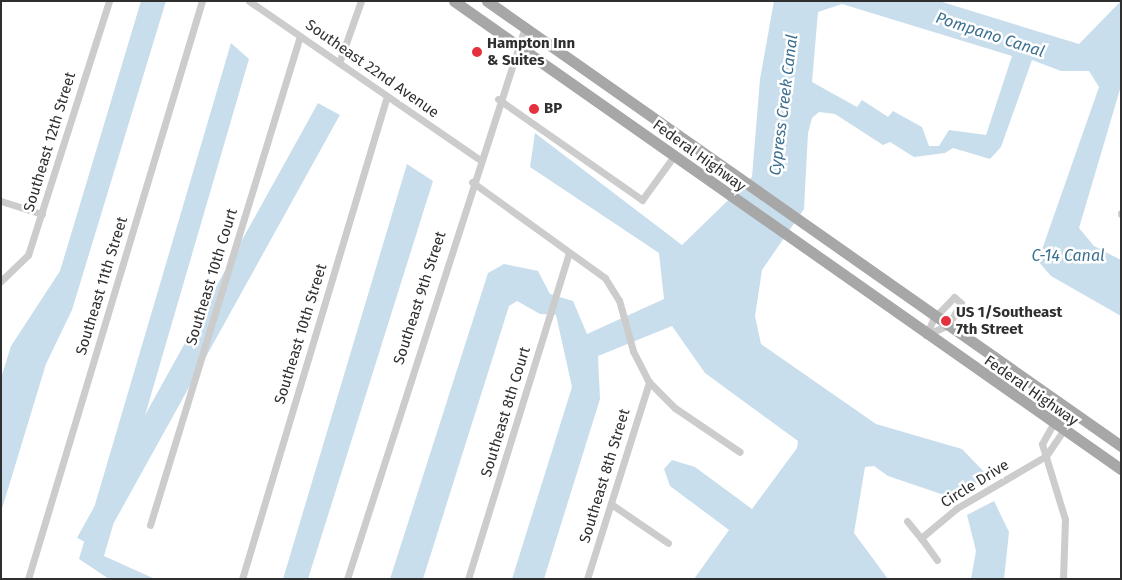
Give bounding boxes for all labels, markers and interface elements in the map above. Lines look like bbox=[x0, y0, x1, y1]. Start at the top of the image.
water label: Pompano Canal bbox=[933, 8, 1047, 62]
street label: Southeast 22nd Avenue bbox=[302, 16, 442, 122]
water label: Cypress Creek Canal bbox=[766, 33, 802, 177]
place label: Hampton Inn & Suites bbox=[487, 34, 575, 69]
marker: Hampton Inn & Suites bbox=[471, 46, 483, 58]
street label: Southeast 12th Street bbox=[20, 70, 80, 214]
place label: BP bbox=[544, 100, 562, 118]
marker: BP bbox=[528, 103, 540, 115]
street label: Federal Highway bbox=[649, 116, 749, 196]
street label: Southeast 10th Court bbox=[183, 206, 241, 348]
street label: Southeast 11th Street bbox=[72, 215, 132, 357]
street label: Southeast 9th Street bbox=[390, 229, 450, 367]
water label: C-14 Canal bbox=[1031, 246, 1105, 266]
street label: Southeast 10th Street bbox=[271, 262, 331, 406]
place label: US 1/Southeast 7th Street bbox=[956, 303, 1062, 338]
marker: US 1/Southeast 7th Street bbox=[940, 315, 952, 327]
street label: Southeast 8th Court bbox=[478, 345, 534, 479]
street label: Federal Highway bbox=[980, 352, 1082, 430]
street label: Southeast 8th Street bbox=[576, 407, 634, 545]
street label: Circle Drive bbox=[938, 456, 1012, 512]

